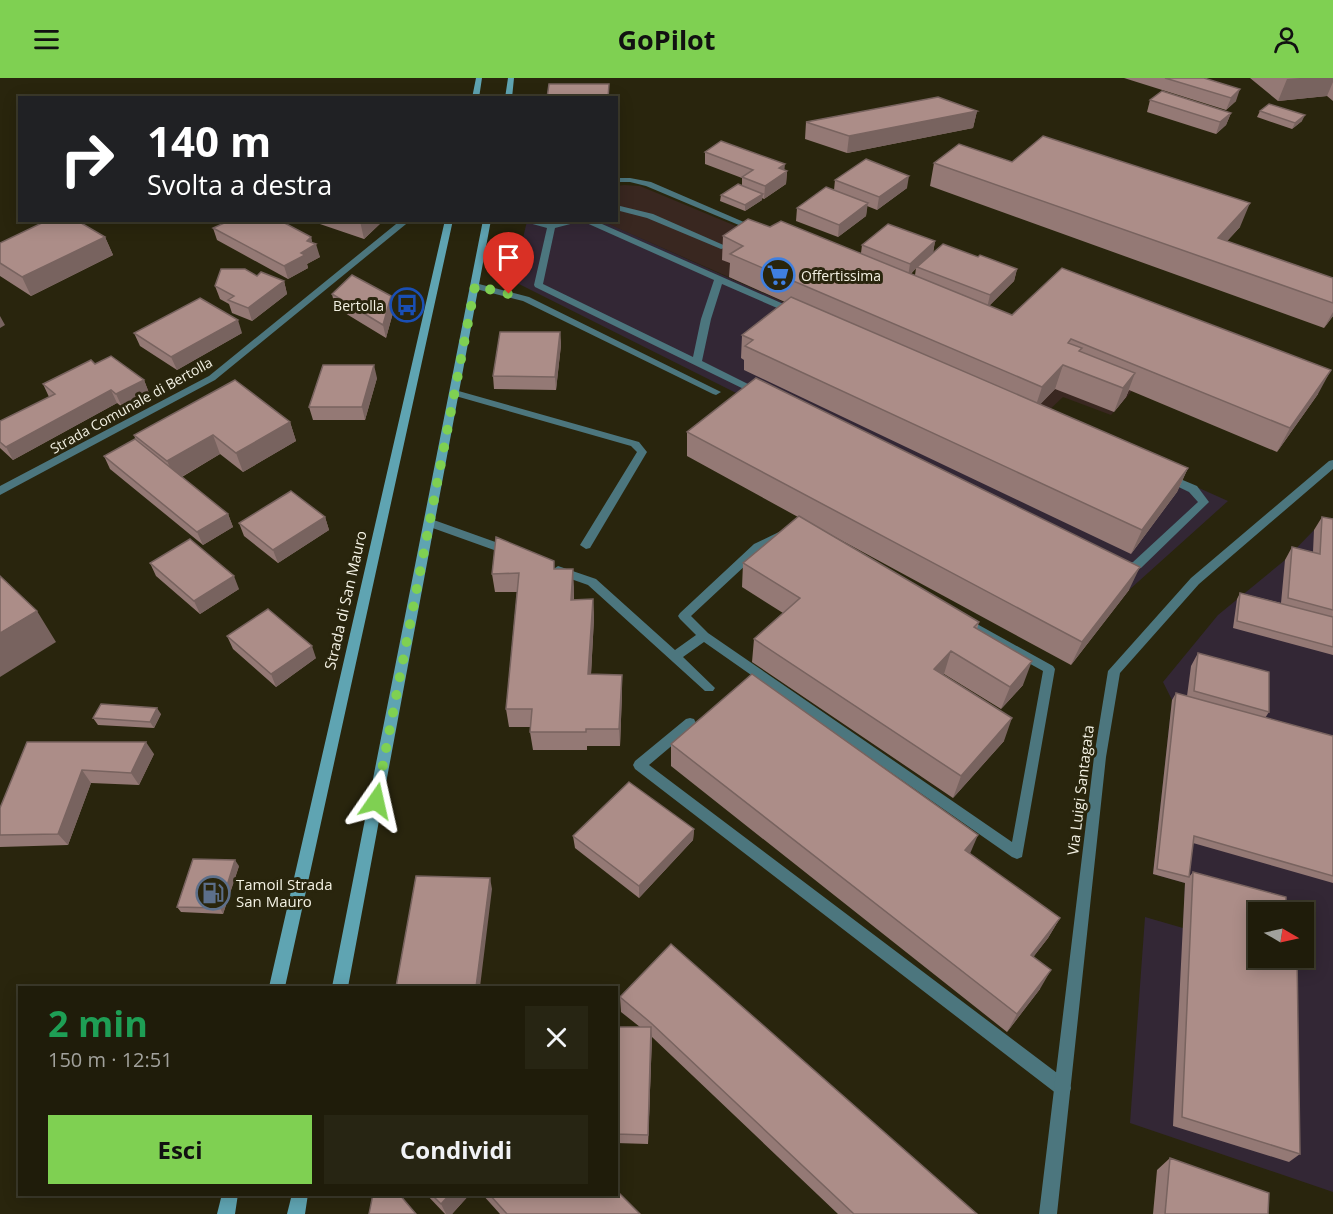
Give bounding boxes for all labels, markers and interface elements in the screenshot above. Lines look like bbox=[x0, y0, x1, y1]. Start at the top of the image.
text: GoPilot bbox=[617, 21, 716, 58]
icon: menu bbox=[30, 23, 63, 56]
icon: person bbox=[1270, 23, 1303, 56]
text: 140 m bbox=[147, 112, 271, 169]
icon: right bbox=[48, 120, 126, 198]
text: Svolta a destra bbox=[147, 166, 332, 203]
pin bbox=[483, 232, 534, 294]
icon: arrive bbox=[492, 241, 525, 274]
supermarket icon: Offertissima bbox=[760, 257, 796, 293]
place label: Offertissima bbox=[801, 266, 881, 285]
bus stop icon: Bertolla bbox=[389, 287, 425, 323]
place label: Bertolla bbox=[333, 296, 384, 315]
street label: Strada Comunale di Bertolla bbox=[46, 352, 216, 458]
street label: Strada di San Mauro bbox=[319, 528, 371, 672]
street label: Via Luigi Santagata bbox=[1062, 724, 1098, 856]
position arrow bbox=[344, 769, 408, 833]
place label: Tamoil Strada San Mauro bbox=[236, 874, 333, 911]
fuel station icon: Tamoil Strada San Mauro bbox=[195, 875, 231, 911]
north arrow bbox=[1248, 902, 1314, 968]
map controls bbox=[1248, 902, 1314, 968]
text: 2 min bbox=[48, 999, 148, 1048]
button: close bbox=[525, 1006, 588, 1069]
text: 150 m · 12:51 bbox=[48, 1046, 173, 1073]
button: Esci bbox=[48, 1115, 312, 1184]
button: Condividi bbox=[324, 1115, 588, 1184]

